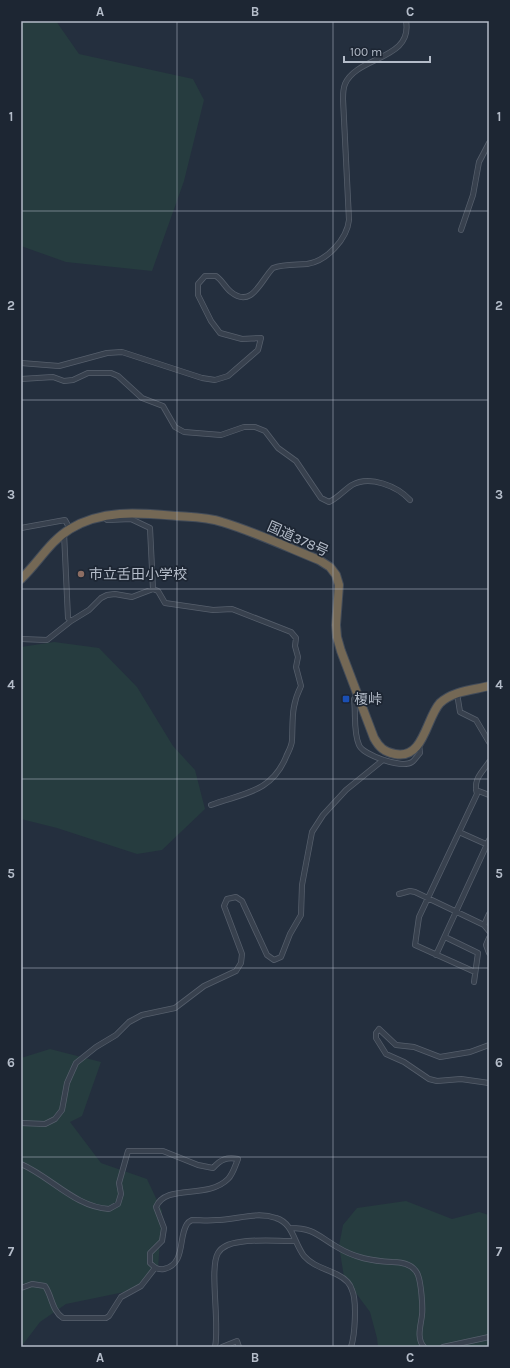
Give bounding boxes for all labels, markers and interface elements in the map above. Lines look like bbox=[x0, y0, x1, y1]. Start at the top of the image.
text: A bbox=[96, 4, 104, 19]
text: B bbox=[251, 4, 259, 19]
text: C bbox=[406, 4, 414, 19]
scale bar bbox=[344, 38, 430, 64]
text: 100 m bbox=[350, 45, 382, 59]
text: 1 bbox=[9, 109, 13, 124]
text: 1 bbox=[497, 109, 501, 124]
text: 2 bbox=[7, 298, 15, 313]
text: 2 bbox=[495, 298, 503, 313]
text: 3 bbox=[7, 487, 15, 502]
text: 3 bbox=[495, 487, 503, 502]
street label: 国道378号 bbox=[265, 518, 331, 560]
place label: 市立舌田小学校 bbox=[89, 566, 187, 583]
marker: 市立舌田小学校 bbox=[76, 569, 86, 579]
text: 4 bbox=[7, 677, 15, 692]
text: 4 bbox=[495, 677, 503, 692]
place label: 榎峠 bbox=[354, 691, 382, 708]
marker: 榎峠 bbox=[341, 694, 351, 704]
text: 5 bbox=[7, 866, 15, 881]
text: 5 bbox=[495, 866, 503, 881]
text: 6 bbox=[7, 1055, 15, 1070]
text: 6 bbox=[495, 1055, 503, 1070]
text: 7 bbox=[8, 1244, 15, 1259]
text: 7 bbox=[496, 1244, 503, 1259]
text: A bbox=[96, 1350, 104, 1365]
text: B bbox=[251, 1350, 259, 1365]
text: C bbox=[406, 1350, 414, 1365]

